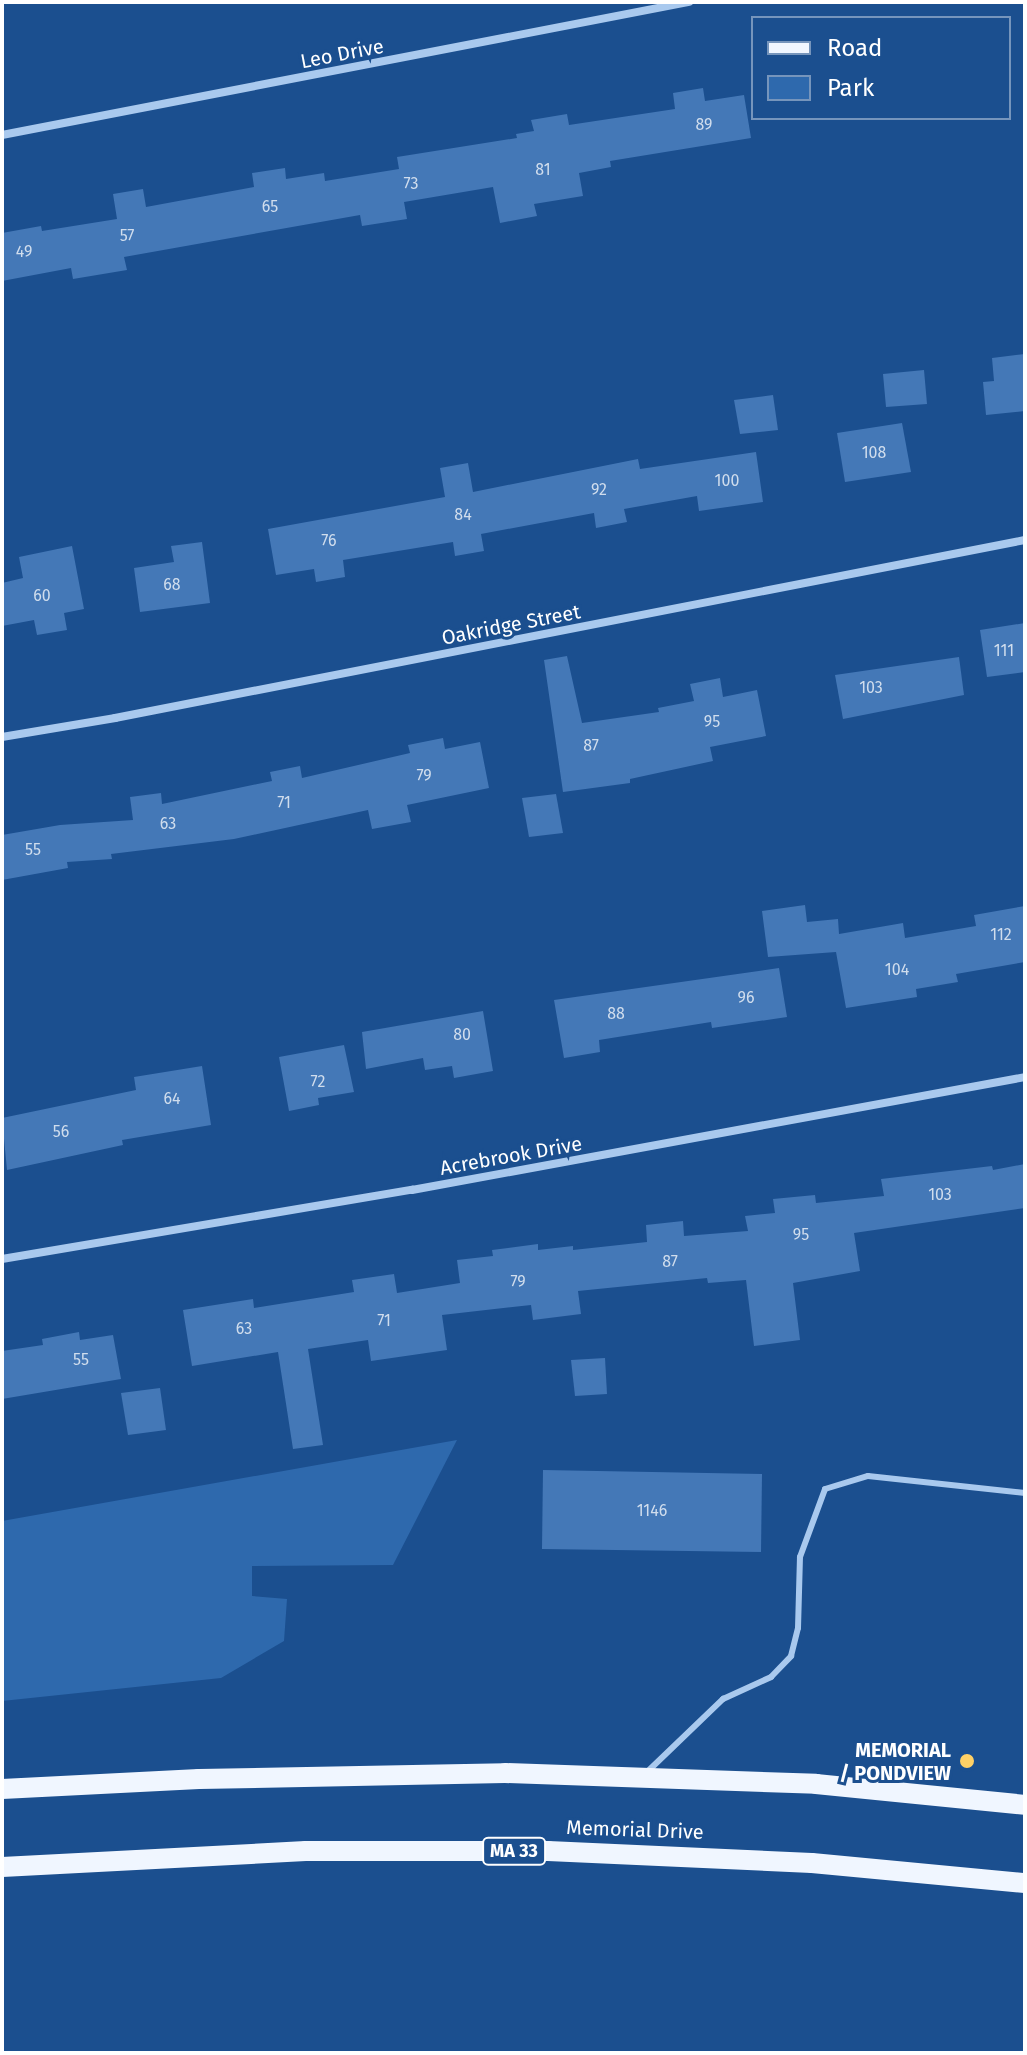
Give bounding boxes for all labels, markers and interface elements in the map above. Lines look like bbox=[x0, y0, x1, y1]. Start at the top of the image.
legend bbox=[751, 16, 1011, 120]
street label: Leo Drive bbox=[298, 34, 386, 74]
text: Road bbox=[827, 34, 882, 62]
text: Park bbox=[827, 74, 874, 102]
house number: 89 bbox=[696, 115, 712, 135]
house number: 81 bbox=[535, 160, 551, 180]
house number: 73 bbox=[404, 174, 418, 194]
house number: 65 bbox=[262, 197, 278, 217]
house number: 57 bbox=[120, 226, 134, 246]
house number: 49 bbox=[16, 242, 32, 262]
house number: 108 bbox=[862, 443, 886, 463]
house number: 100 bbox=[715, 471, 739, 491]
house number: 92 bbox=[591, 480, 607, 500]
house number: 84 bbox=[454, 505, 472, 525]
house number: 76 bbox=[321, 531, 337, 551]
house number: 68 bbox=[163, 575, 181, 595]
house number: 60 bbox=[33, 586, 51, 606]
street label: Oakridge Street bbox=[440, 600, 582, 650]
house number: 111 bbox=[994, 641, 1014, 661]
house number: 103 bbox=[859, 678, 883, 698]
house number: 95 bbox=[704, 712, 720, 732]
house number: 87 bbox=[583, 736, 599, 756]
house number: 79 bbox=[416, 766, 432, 786]
house number: 71 bbox=[277, 793, 291, 813]
house number: 63 bbox=[160, 814, 176, 834]
house number: 55 bbox=[25, 840, 41, 860]
house number: 112 bbox=[990, 925, 1012, 945]
house number: 104 bbox=[885, 960, 909, 980]
house number: 96 bbox=[738, 988, 754, 1008]
house number: 88 bbox=[607, 1004, 625, 1024]
house number: 80 bbox=[453, 1025, 471, 1045]
house number: 72 bbox=[311, 1072, 325, 1092]
house number: 64 bbox=[163, 1089, 181, 1109]
house number: 56 bbox=[53, 1122, 69, 1142]
street label: Acrebrook Drive bbox=[438, 1132, 584, 1180]
house number: 103 bbox=[928, 1185, 952, 1205]
house number: 95 bbox=[793, 1225, 809, 1245]
house number: 87 bbox=[662, 1252, 678, 1272]
house number: 79 bbox=[510, 1272, 526, 1292]
house number: 71 bbox=[377, 1311, 391, 1331]
house number: 63 bbox=[236, 1319, 252, 1339]
house number: 55 bbox=[73, 1350, 89, 1370]
house number: 1146 bbox=[637, 1501, 667, 1521]
place label: MEMORIAL / PONDVIEW bbox=[839, 1738, 951, 1785]
marker: MEMORIAL / PONDVIEW bbox=[958, 1752, 976, 1770]
street label: Memorial Drive bbox=[566, 1816, 704, 1844]
road number: MA 33 bbox=[482, 1837, 546, 1865]

